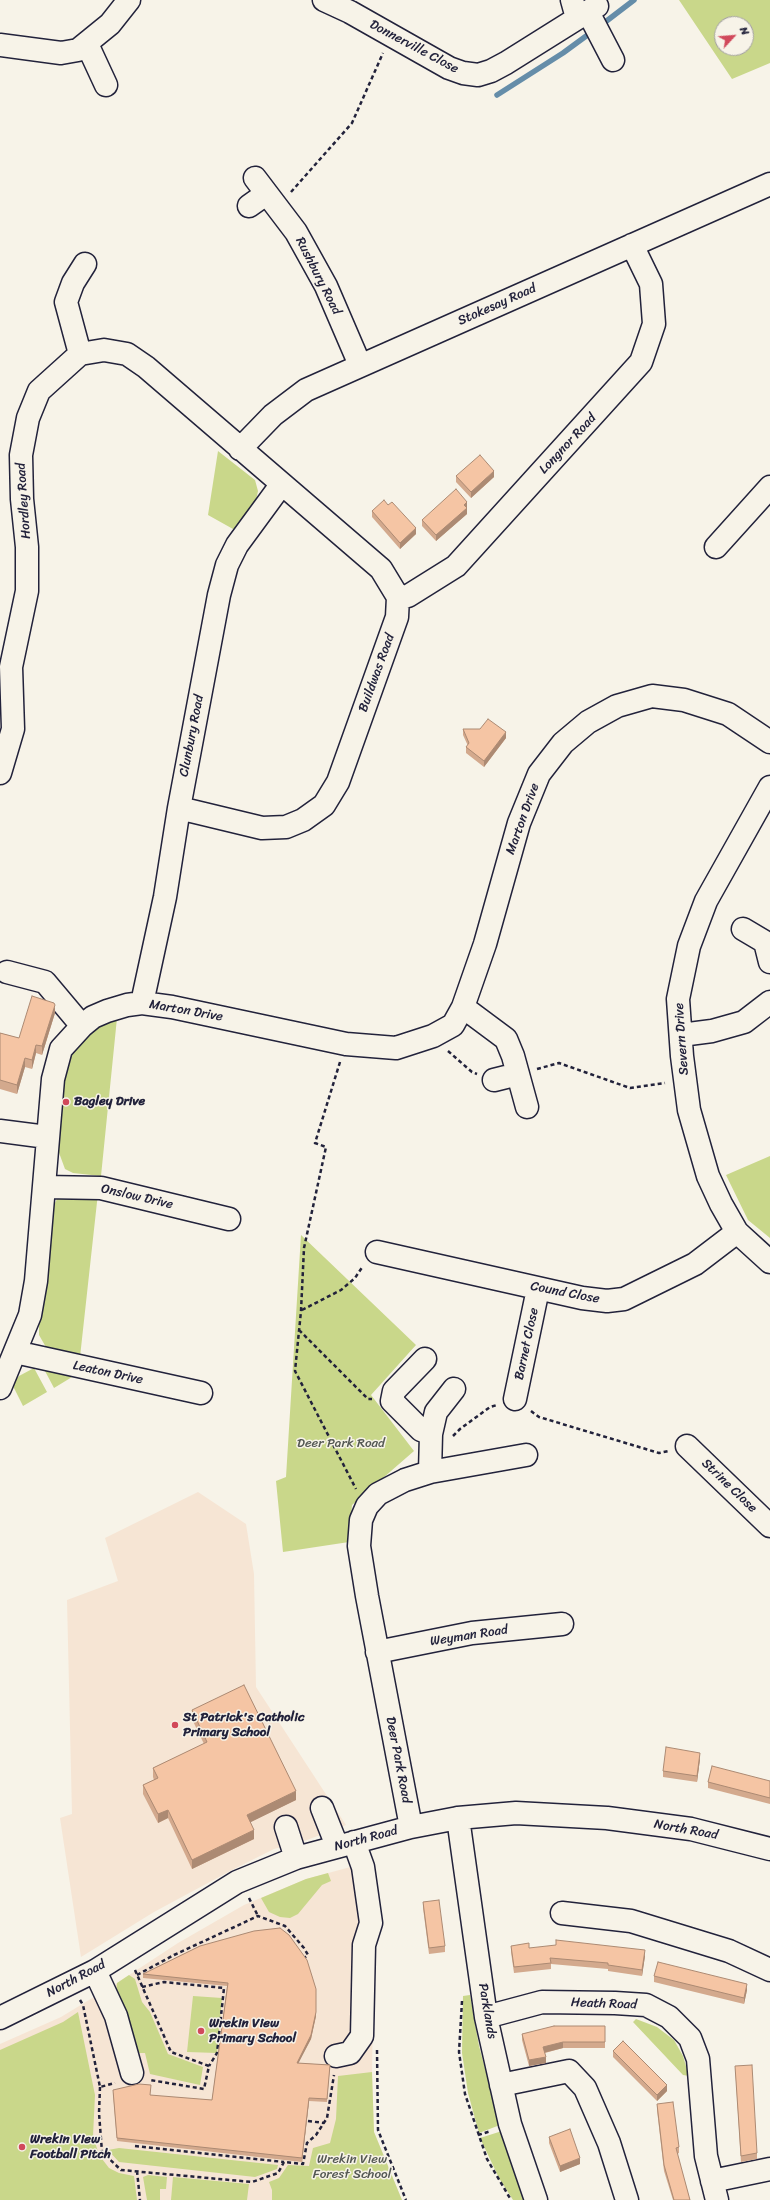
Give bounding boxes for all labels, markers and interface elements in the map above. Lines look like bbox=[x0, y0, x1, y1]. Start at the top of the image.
north arrow bbox=[714, 16, 754, 56]
street label: Donnerville Close bbox=[367, 17, 461, 77]
text: N bbox=[734, 23, 755, 39]
street label: Rushbury Road bbox=[292, 235, 344, 317]
street label: Stokesay Road bbox=[456, 281, 538, 329]
street label: Longnor Road bbox=[536, 411, 600, 477]
street label: Hordley Road bbox=[14, 462, 34, 540]
street label: Buildwas Road bbox=[356, 632, 398, 714]
street label: Clunbury Road bbox=[176, 694, 208, 778]
street label: Marton Drive bbox=[503, 781, 543, 857]
street label: Marton Drive bbox=[148, 997, 224, 1025]
street label: Severn Drive bbox=[672, 1002, 692, 1076]
place label: Bagley Drive bbox=[74, 1094, 145, 1110]
marker: Bagley Drive bbox=[61, 1097, 71, 1107]
street label: Onslow Drive bbox=[99, 1181, 175, 1213]
street label: Cound Close bbox=[529, 1279, 601, 1307]
street label: Barnet Close bbox=[512, 1306, 542, 1382]
street label: Leaton Drive bbox=[72, 1358, 144, 1388]
park label: Deer Park Road bbox=[297, 1436, 385, 1452]
street label: Strine Close bbox=[698, 1456, 760, 1516]
street label: Weyman Road bbox=[429, 1622, 509, 1650]
place label: St Patrick's Catholic Primary School bbox=[183, 1710, 304, 1741]
street label: Deer Park Road bbox=[382, 1715, 414, 1805]
marker: St Patrick's Catholic Primary School bbox=[170, 1720, 180, 1730]
street label: North Road bbox=[653, 1817, 719, 1843]
street label: North Road bbox=[333, 1823, 399, 1855]
street label: North Road bbox=[44, 1957, 108, 2001]
street label: Parklands bbox=[474, 1982, 500, 2040]
street label: Heath Road bbox=[571, 1995, 637, 2013]
place label: Wrekin View Primary School bbox=[209, 2016, 296, 2047]
marker: Wrekin View Primary School bbox=[196, 2026, 206, 2036]
place label: Wrekin View Football Pitch bbox=[30, 2132, 111, 2163]
marker: Wrekin View Football Pitch bbox=[17, 2142, 27, 2152]
park label: Wrekin View Forest School bbox=[313, 2152, 391, 2183]

